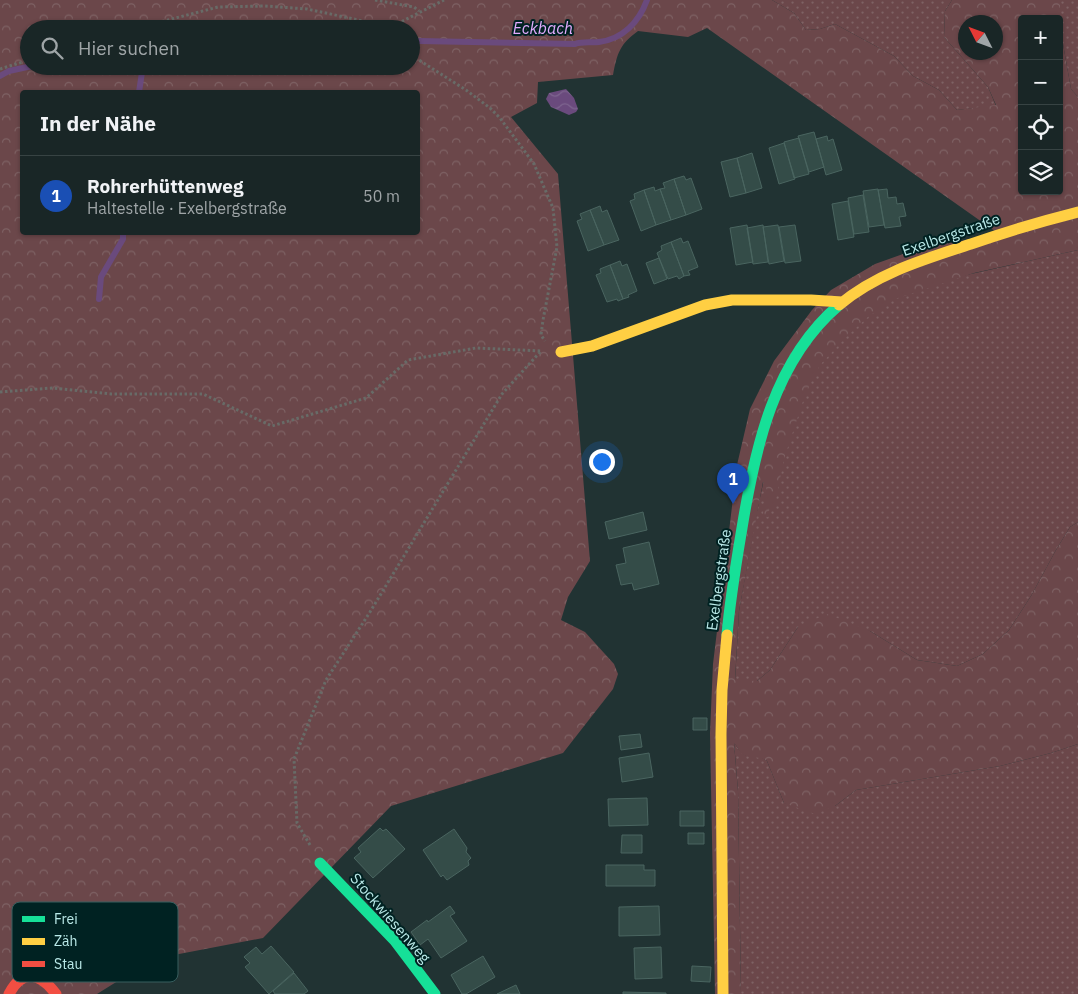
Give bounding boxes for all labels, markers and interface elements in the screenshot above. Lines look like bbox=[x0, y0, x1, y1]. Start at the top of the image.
north arrow bbox=[958, 15, 1003, 60]
map controls bbox=[1018, 15, 1063, 195]
button: + bbox=[1018, 15, 1063, 60]
water label: Eckbach bbox=[513, 18, 573, 38]
search box bbox=[20, 20, 420, 75]
icon: search bbox=[38, 34, 66, 62]
text: Hier suchen bbox=[78, 36, 180, 60]
button: − bbox=[1018, 60, 1063, 105]
button: locate bbox=[1018, 105, 1063, 150]
text: In der Nähe bbox=[40, 109, 156, 137]
button: layers bbox=[1018, 150, 1063, 195]
text: Rohrerhüttenweg bbox=[87, 174, 243, 198]
text: 1 bbox=[51, 186, 61, 206]
text: 50 m bbox=[363, 186, 400, 206]
text: Haltestelle · Exelbergstraße bbox=[87, 198, 287, 218]
street label: Exelbergstraße bbox=[899, 209, 1002, 260]
your location bbox=[589, 449, 615, 475]
pin: 1 bbox=[717, 463, 749, 504]
street label: Exelbergstraße bbox=[702, 528, 735, 632]
street label: Stockwiesenweg bbox=[346, 869, 435, 967]
legend bbox=[12, 902, 178, 982]
text: Frei bbox=[54, 910, 78, 928]
text: Zäh bbox=[54, 932, 78, 950]
text: Stau bbox=[54, 955, 82, 973]

